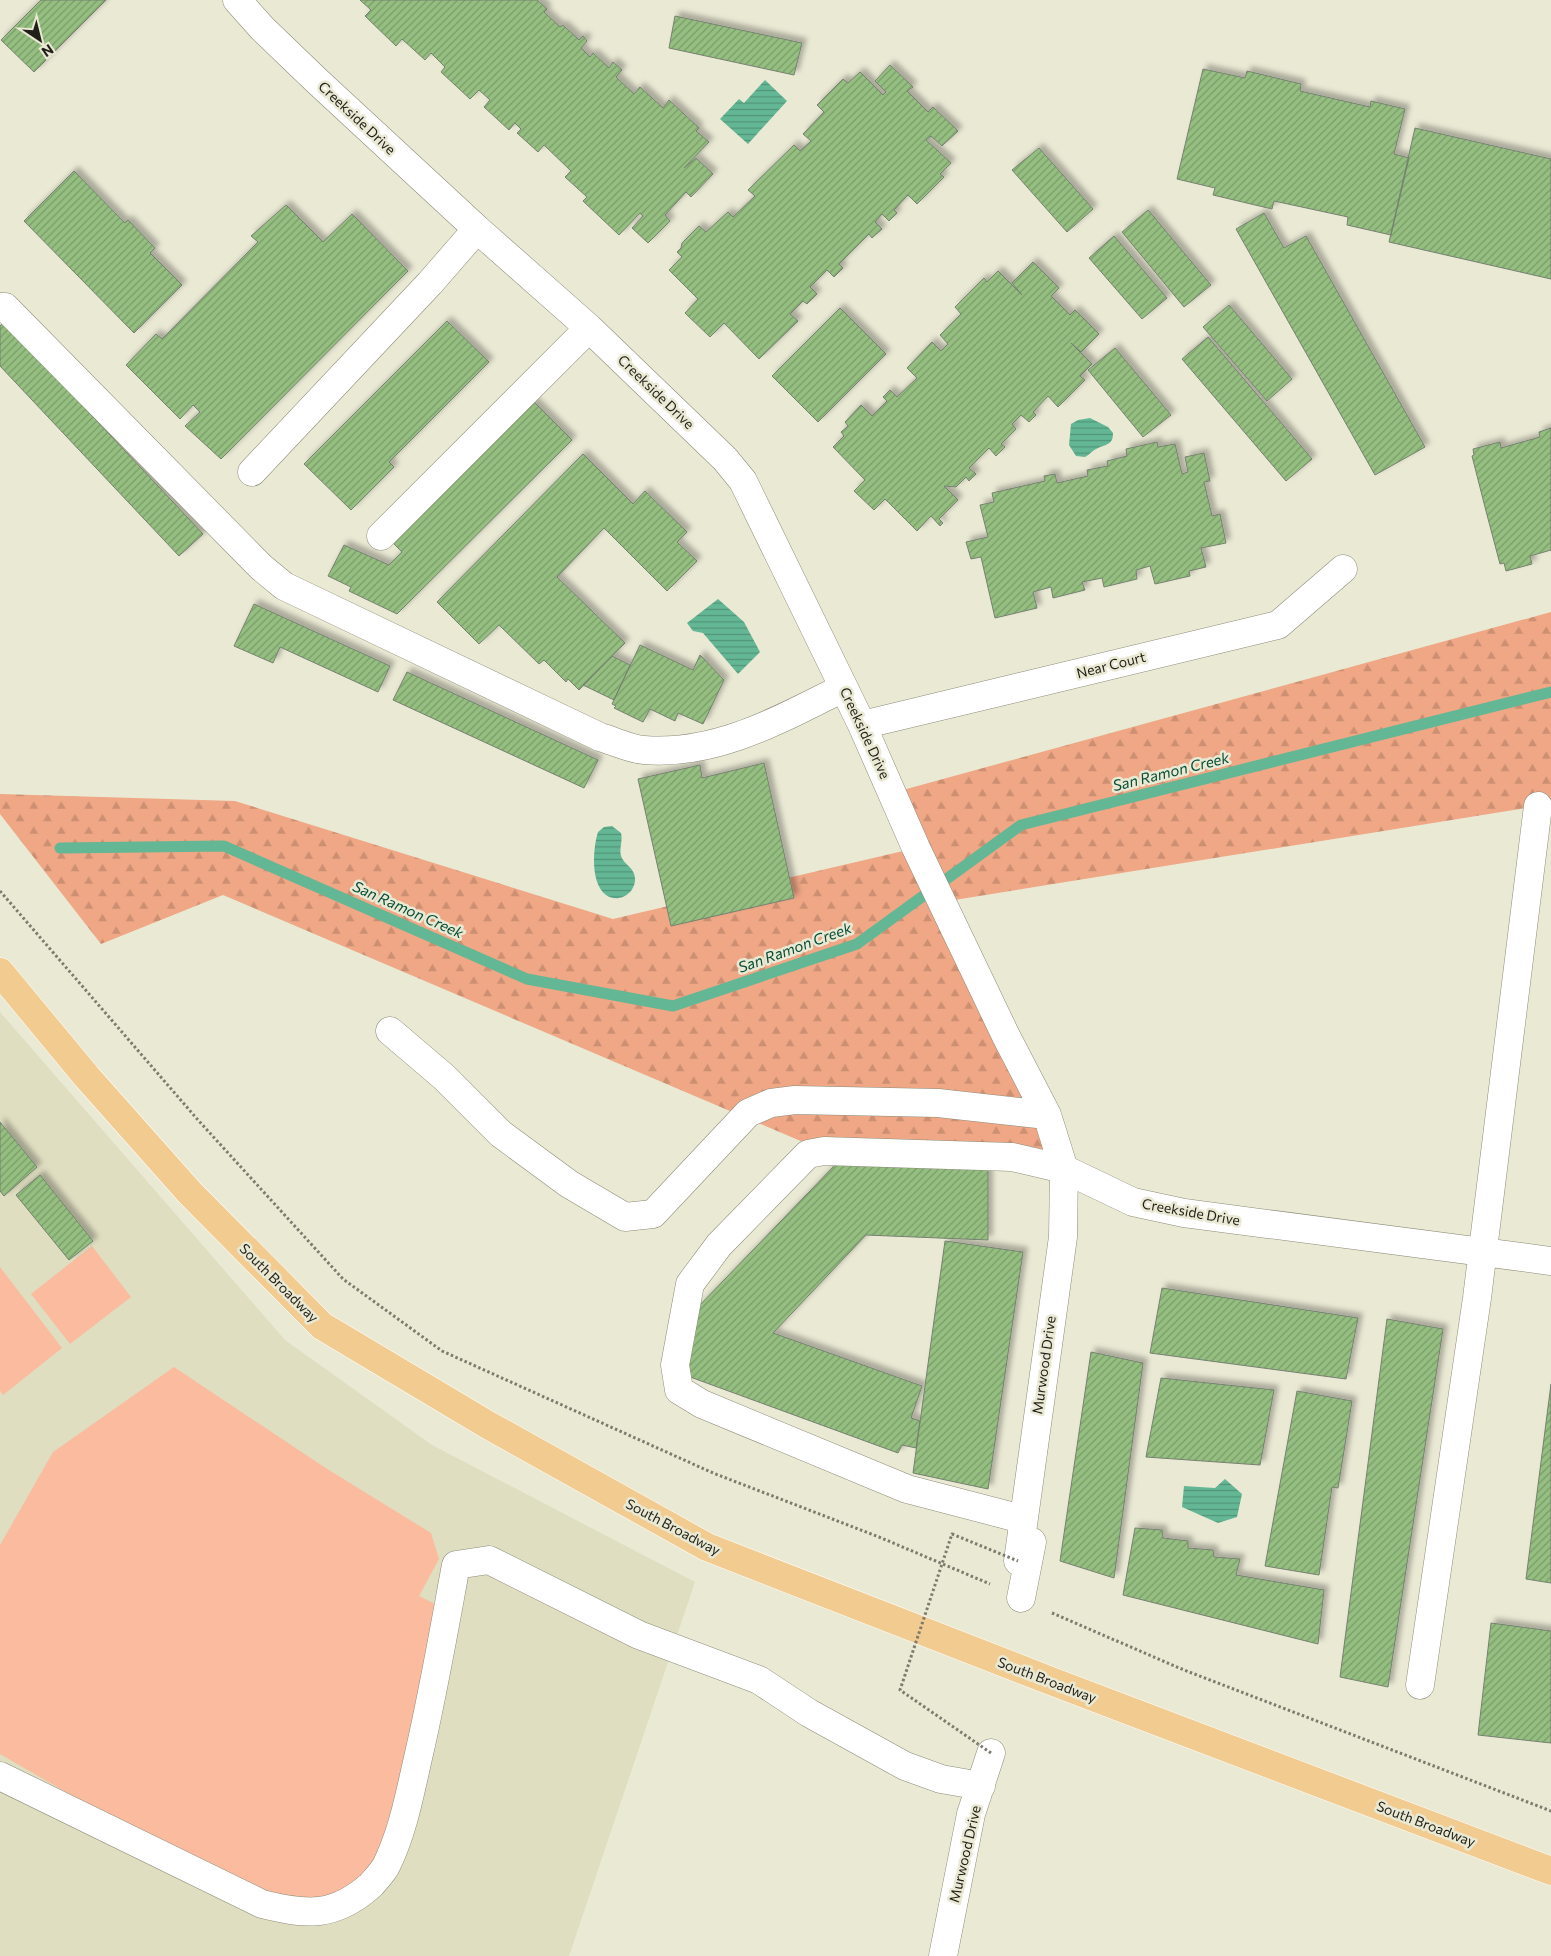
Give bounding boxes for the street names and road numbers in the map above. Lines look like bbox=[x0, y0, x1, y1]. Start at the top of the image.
street label: Creekside Drive bbox=[315, 78, 399, 158]
street label: Creekside Drive bbox=[615, 351, 698, 432]
street label: Near Court bbox=[1075, 648, 1147, 681]
street label: Creekside Drive bbox=[837, 684, 894, 781]
street label: Creekside Drive bbox=[1141, 1195, 1241, 1228]
street label: South Broadway bbox=[236, 1240, 322, 1326]
street label: Murwood Drive bbox=[1028, 1315, 1059, 1415]
street label: South Broadway bbox=[623, 1495, 723, 1559]
street label: South Broadway bbox=[995, 1653, 1099, 1706]
street label: South Broadway bbox=[1374, 1797, 1478, 1850]
street label: Murwood Drive bbox=[945, 1804, 984, 1904]

